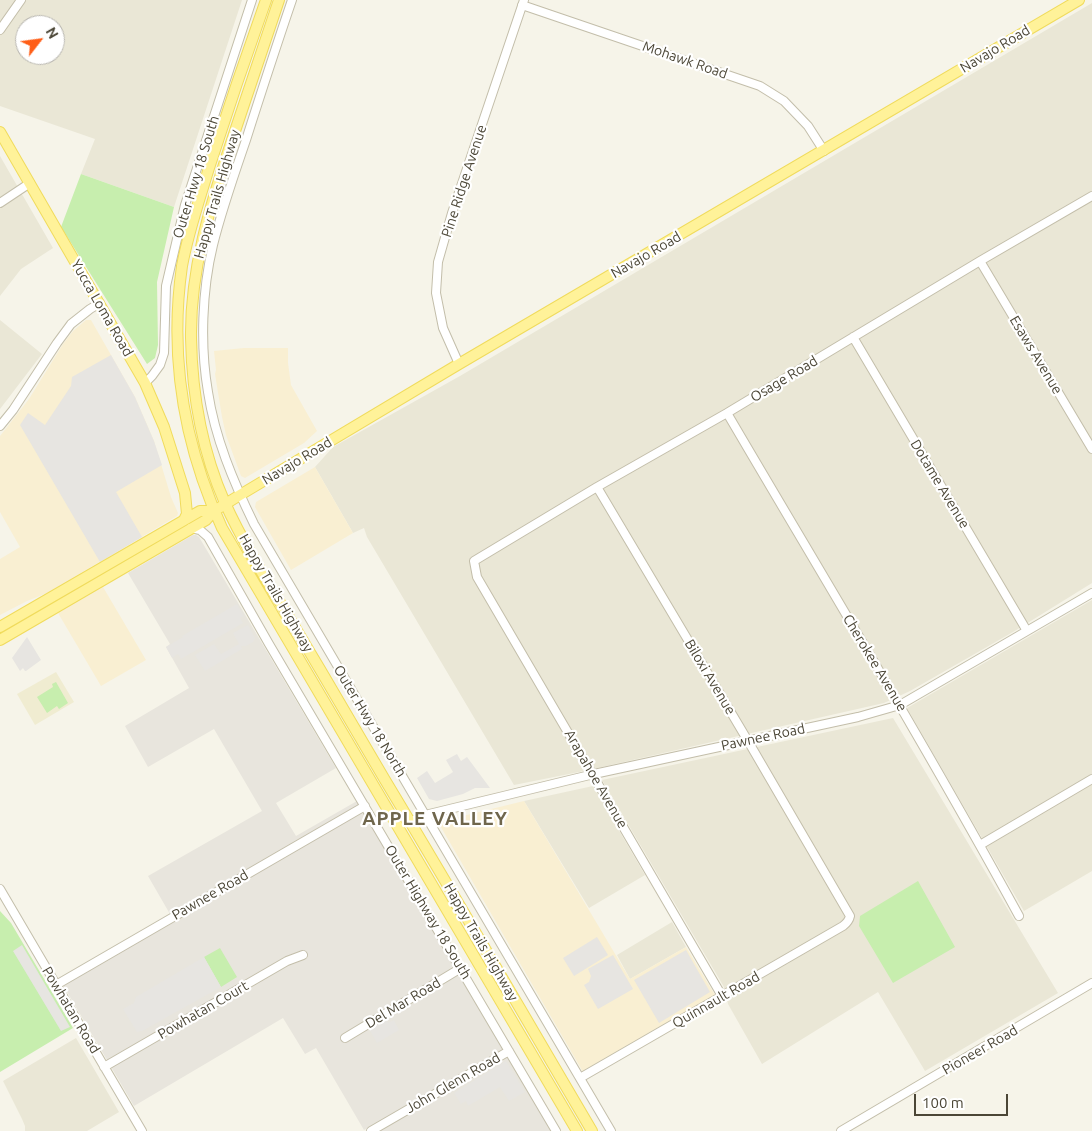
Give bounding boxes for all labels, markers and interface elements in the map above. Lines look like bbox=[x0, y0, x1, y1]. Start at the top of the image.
north arrow bbox=[15, 15, 65, 65]
street label: Navajo Road bbox=[957, 22, 1033, 76]
text: N bbox=[43, 24, 62, 42]
street label: Mohawk Road bbox=[640, 38, 730, 82]
street label: Outer Hwy 18 South bbox=[169, 114, 223, 240]
street label: Pine Ridge Avenue bbox=[438, 123, 490, 239]
street label: Happy Trails Highway bbox=[191, 128, 243, 260]
street label: Navajo Road bbox=[608, 228, 684, 282]
street label: Yucca Loma Road bbox=[67, 257, 137, 359]
street label: Esaws Avenue bbox=[1006, 313, 1066, 397]
street label: Osage Road bbox=[747, 352, 821, 406]
street label: Navajo Road bbox=[259, 434, 335, 488]
street label: Dotame Avenue bbox=[907, 436, 973, 532]
street label: Happy Trails Highway bbox=[235, 531, 317, 655]
street label: Cherokee Avenue bbox=[839, 611, 911, 715]
street label: Biloxi Avenue bbox=[681, 636, 739, 718]
street label: Outer Hwy 18 North bbox=[330, 662, 410, 780]
street label: Pawnee Road bbox=[720, 720, 806, 754]
street label: Arapahoe Avenue bbox=[561, 727, 631, 831]
district label: APPLE VALLEY bbox=[361, 808, 509, 830]
street label: Outer Highway 18 South bbox=[381, 842, 475, 982]
street label: Pawnee Road bbox=[169, 866, 251, 924]
street label: Happy Trails Highway bbox=[440, 880, 522, 1004]
street label: Powhatan Road bbox=[38, 963, 104, 1057]
street label: Quinnault Road bbox=[669, 968, 763, 1032]
street label: Del Mar Road bbox=[362, 974, 444, 1032]
street label: Powhatan Court bbox=[155, 977, 251, 1043]
street label: Pioneer Road bbox=[939, 1022, 1021, 1078]
street label: John Glenn Road bbox=[403, 1049, 503, 1117]
scale bar bbox=[917, 1084, 1011, 1116]
text: 100 m bbox=[922, 1094, 964, 1111]

